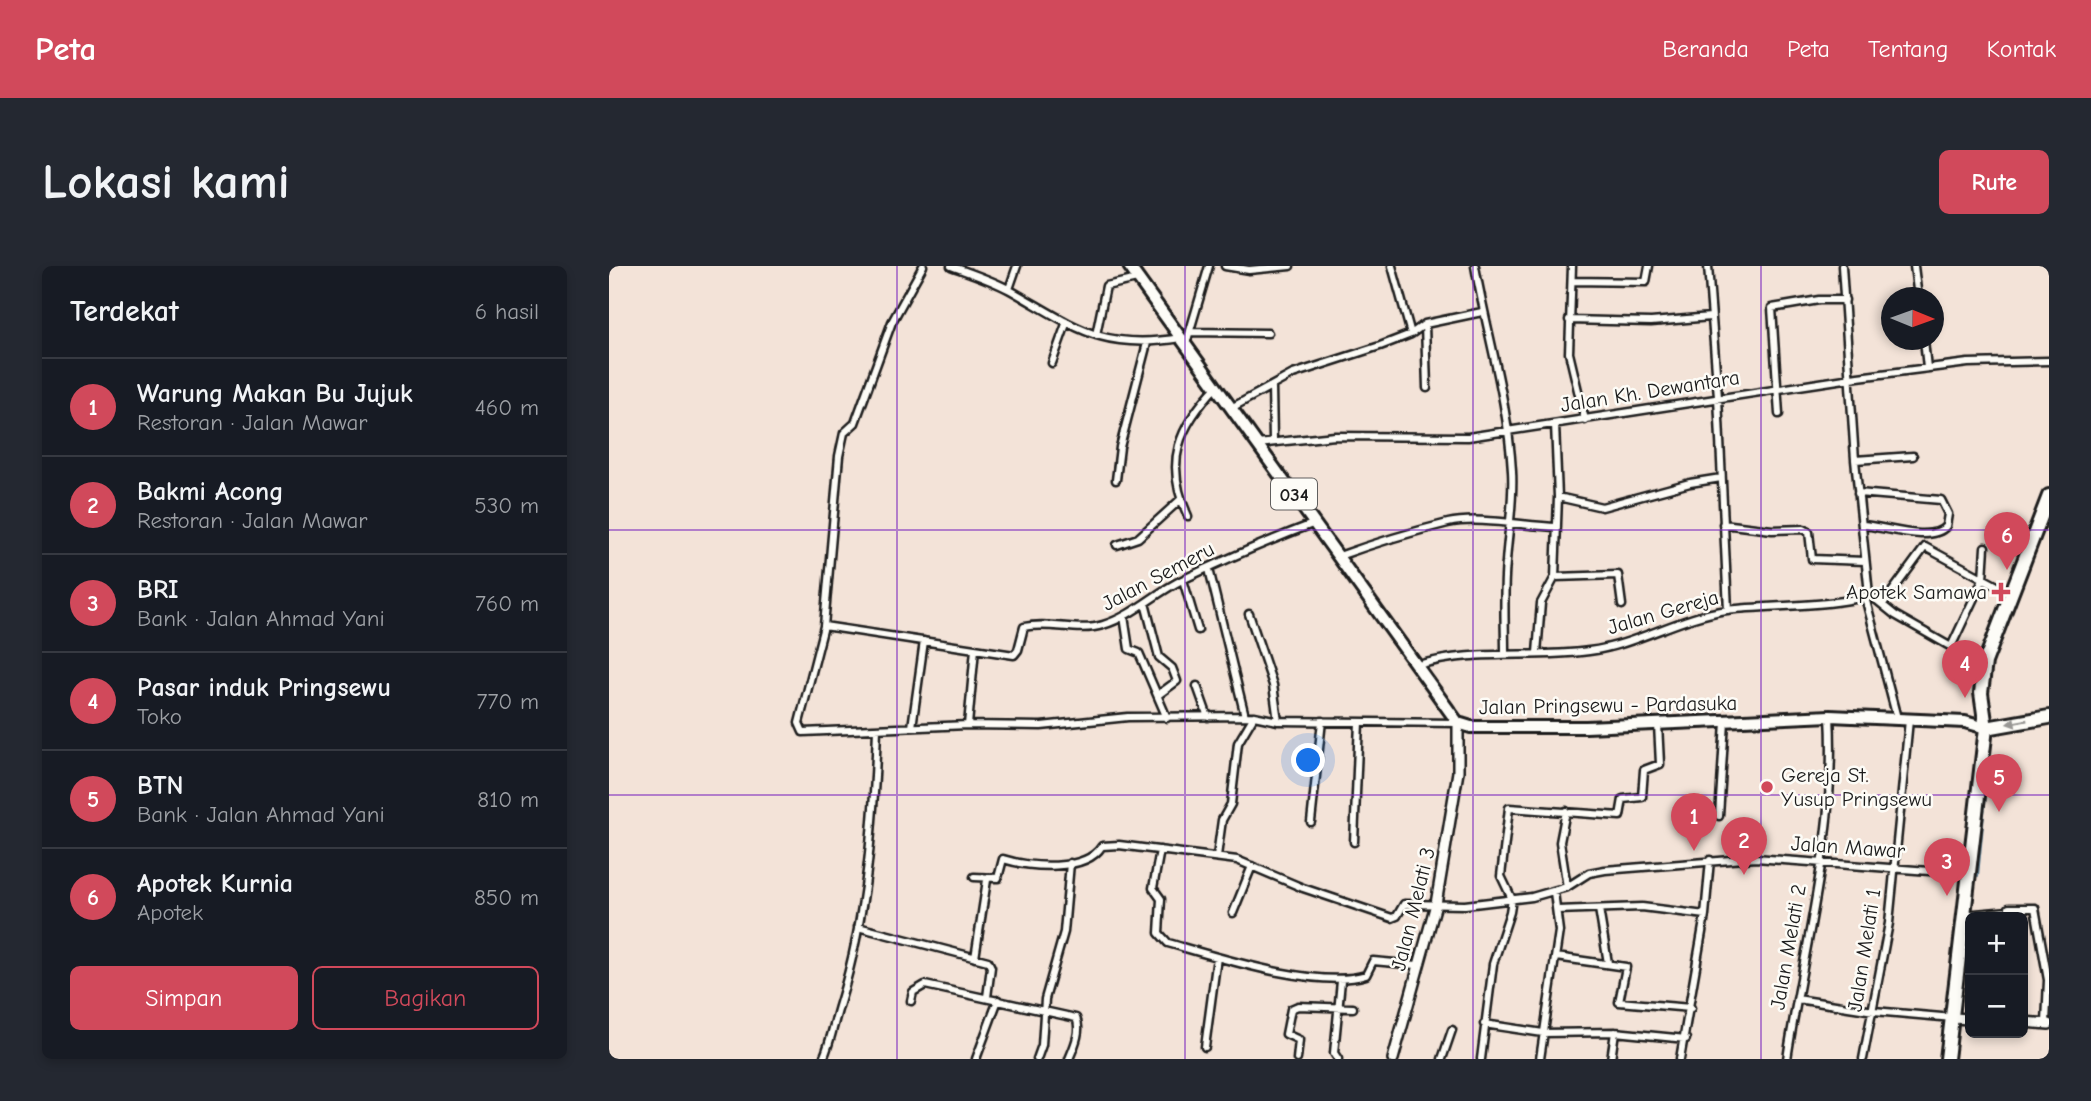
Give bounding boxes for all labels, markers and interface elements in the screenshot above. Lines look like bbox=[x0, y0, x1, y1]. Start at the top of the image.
text: Peta bbox=[35, 30, 96, 68]
text: Beranda bbox=[1662, 35, 1749, 63]
text: Peta bbox=[1787, 35, 1830, 63]
text: Tentang bbox=[1868, 35, 1948, 63]
text: Kontak bbox=[1986, 35, 2056, 63]
button: Rute bbox=[1939, 150, 2049, 214]
text: Lokasi kami bbox=[42, 154, 290, 210]
north arrow bbox=[1881, 287, 1944, 350]
text: Terdekat bbox=[70, 294, 179, 329]
text: 6 hasil bbox=[475, 298, 539, 325]
street label: Jalan Kh. Dewantara bbox=[1559, 365, 1741, 417]
text: Warung Makan Bu Jujuk bbox=[137, 379, 413, 409]
text: 1 bbox=[88, 394, 98, 421]
text: 460 m bbox=[475, 394, 539, 421]
text: Restoran · Jalan Mawar bbox=[137, 409, 367, 436]
text: Bakmi Acong bbox=[137, 477, 283, 507]
road number: 034 bbox=[1271, 478, 1317, 510]
text: 2 bbox=[87, 492, 99, 519]
text: 530 m bbox=[474, 492, 539, 519]
text: Restoran · Jalan Mawar bbox=[137, 507, 367, 534]
pin: 6 bbox=[1984, 512, 2030, 570]
street label: Jalan Semeru bbox=[1098, 536, 1218, 616]
text: BRI bbox=[137, 575, 179, 605]
place label: Apotek Samawa bbox=[1846, 580, 1987, 604]
marker: Apotek Samawa bbox=[1993, 584, 2009, 600]
street label: Jalan Gereja bbox=[1605, 585, 1721, 639]
text: 3 bbox=[87, 590, 99, 617]
text: 760 m bbox=[475, 590, 539, 617]
text: Bank · Jalan Ahmad Yani bbox=[137, 605, 385, 632]
pin: 4 bbox=[1942, 640, 1988, 698]
text: Pasar induk Pringsewu bbox=[137, 673, 391, 703]
text: 4 bbox=[88, 688, 98, 715]
text: 770 m bbox=[477, 688, 539, 715]
street label: Jalan Pringsewu - Pardasuka bbox=[1479, 691, 1737, 719]
text: Toko bbox=[137, 703, 182, 730]
one-way arrow bbox=[2006, 717, 2028, 728]
your location bbox=[1291, 743, 1325, 777]
pin: 5 bbox=[1976, 754, 2022, 812]
place label: Gereja St. Yusup Pringsewu bbox=[1781, 763, 1932, 811]
text: BTN bbox=[137, 771, 183, 801]
marker: Gereja St. Yusup Pringsewu bbox=[1759, 779, 1775, 795]
text: 5 bbox=[87, 786, 99, 813]
text: 810 m bbox=[477, 786, 539, 813]
pin: 1 bbox=[1671, 793, 1717, 851]
text: Bank · Jalan Ahmad Yani bbox=[137, 801, 385, 828]
pin: 2 bbox=[1721, 817, 1767, 875]
street label: Jalan Mawar bbox=[1790, 831, 1906, 863]
pin: 3 bbox=[1924, 838, 1970, 896]
street label: Jalan Melati 3 bbox=[1386, 845, 1440, 973]
text: Apotek Kurnia bbox=[137, 869, 293, 899]
street label: Jalan Melati 2 bbox=[1765, 882, 1811, 1012]
text: 6 bbox=[87, 884, 99, 911]
text: 850 m bbox=[474, 884, 539, 911]
street label: Jalan Melati 1 bbox=[1842, 887, 1886, 1013]
text: Apotek bbox=[137, 899, 203, 926]
map controls bbox=[1965, 912, 2028, 1038]
button: + bbox=[1965, 912, 2028, 975]
button: Simpan bbox=[70, 966, 298, 1030]
button: Bagikan bbox=[312, 966, 539, 1030]
button: − bbox=[1965, 975, 2028, 1038]

